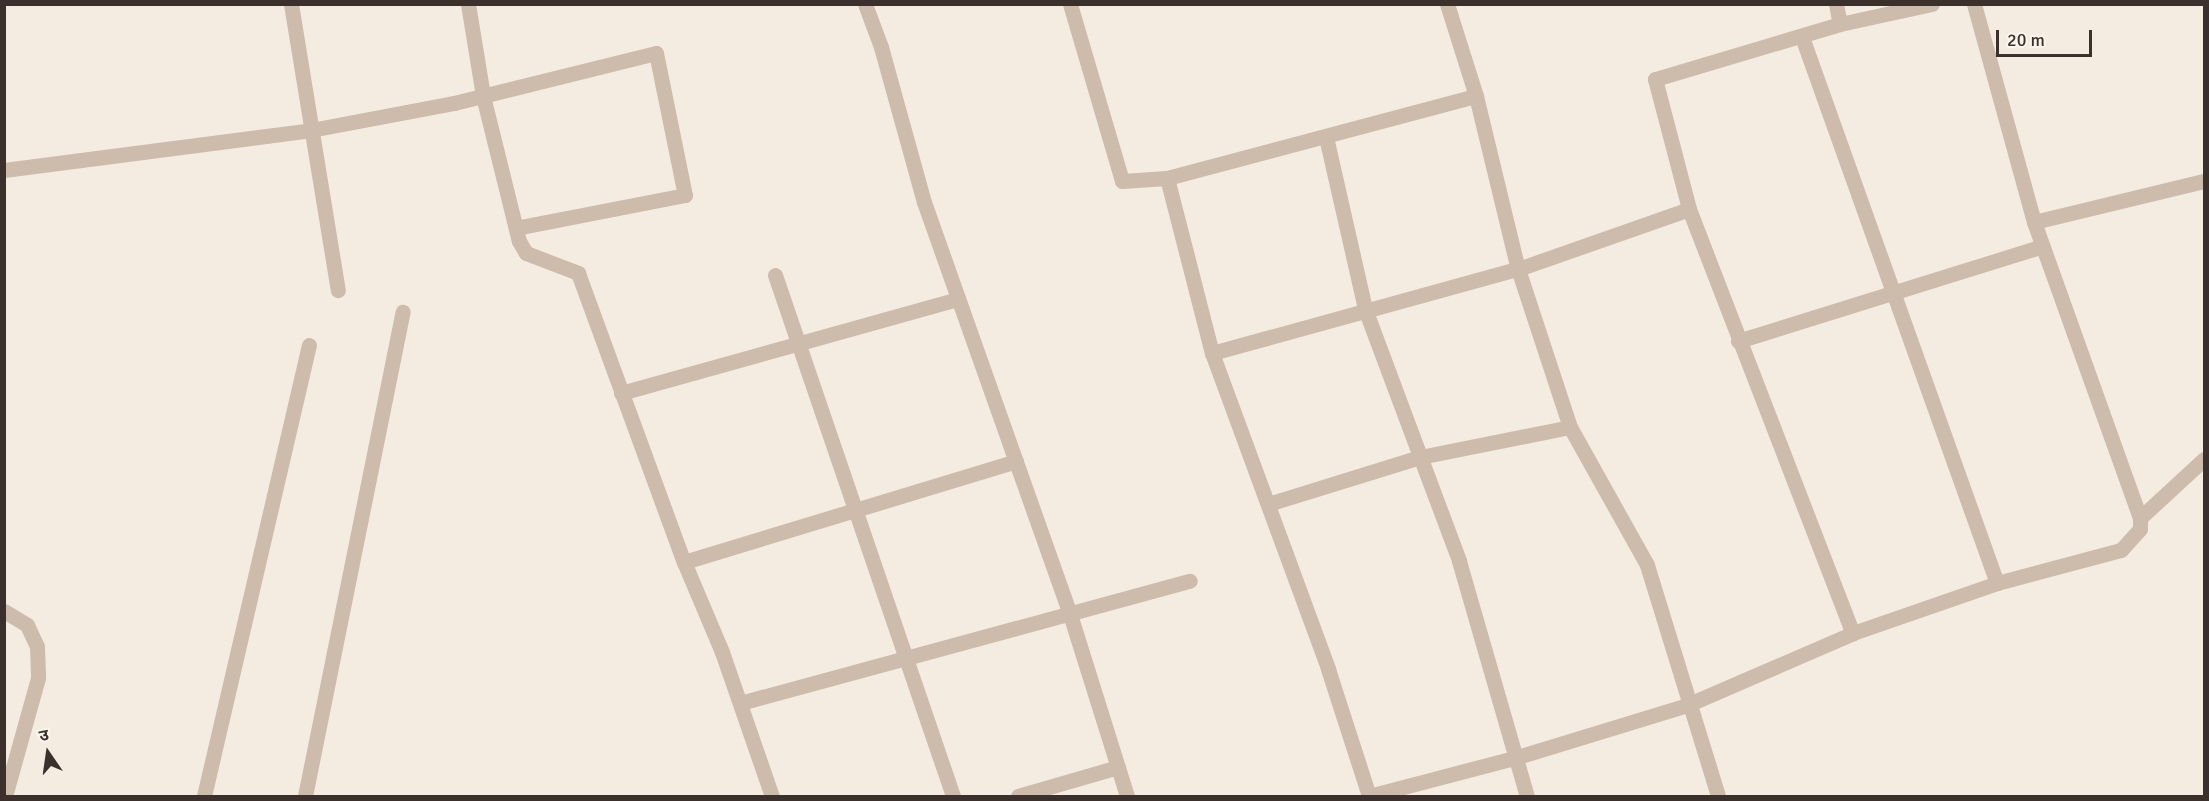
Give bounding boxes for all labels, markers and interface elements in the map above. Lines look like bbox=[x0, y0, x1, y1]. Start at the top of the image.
scale bar bbox=[1999, 18, 2095, 56]
text: 20 m bbox=[2007, 29, 2045, 51]
north arrow bbox=[18, 723, 78, 783]
text: उ bbox=[37, 725, 51, 746]

